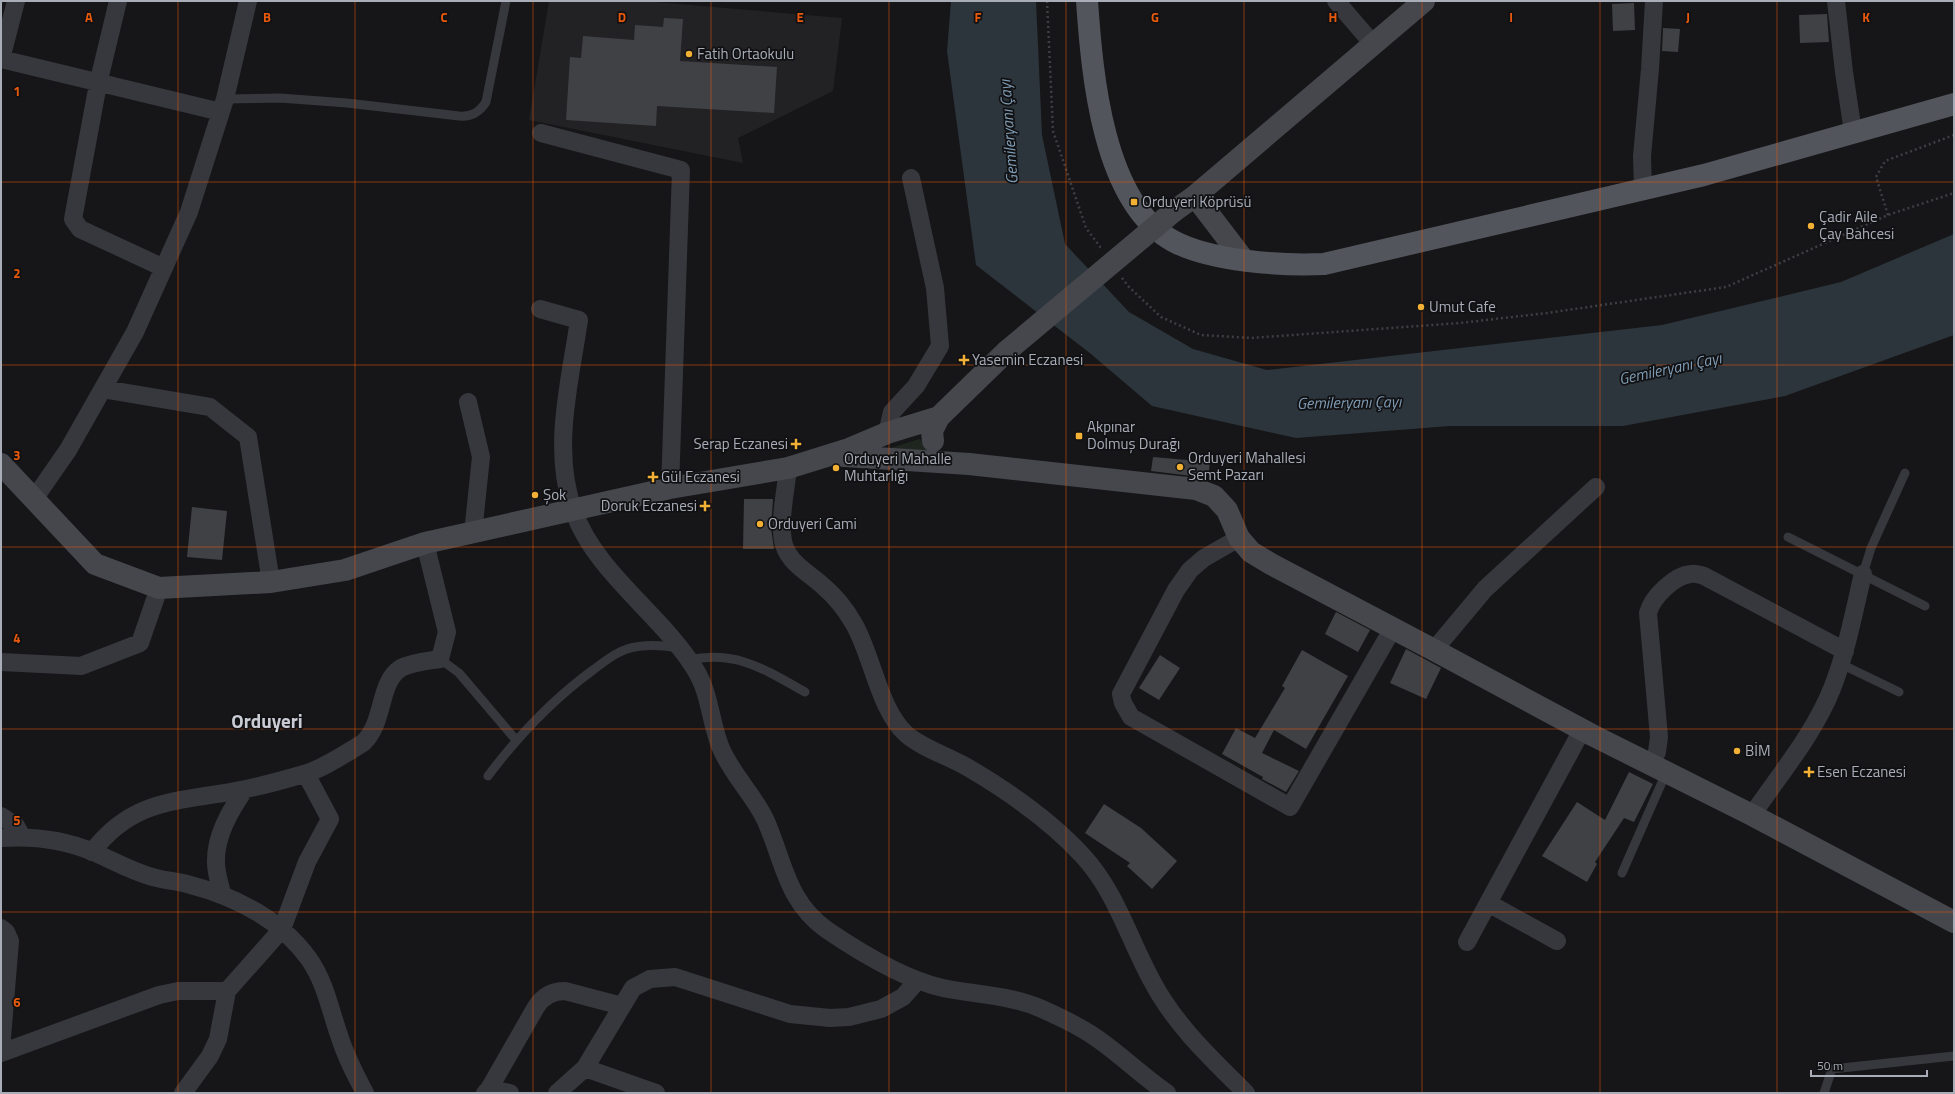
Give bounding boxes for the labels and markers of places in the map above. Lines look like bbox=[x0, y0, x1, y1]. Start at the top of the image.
place label: Fatih Ortaokulu bbox=[697, 42, 794, 65]
marker: Fatih Ortaokulu bbox=[684, 49, 694, 59]
place label: Orduyeri Köprüsü bbox=[1142, 190, 1252, 213]
marker: Orduyeri Köprüsü bbox=[1129, 197, 1139, 207]
place label: Çadir Aile Çay Bahcesi bbox=[1819, 205, 1894, 245]
marker: Çadir Aile Çay Bahcesi bbox=[1806, 221, 1816, 231]
place label: Umut Cafe bbox=[1429, 295, 1496, 318]
marker: Umut Cafe bbox=[1416, 302, 1426, 312]
place label: Yasemin Eczanesi bbox=[972, 348, 1083, 371]
marker: Yasemin Eczanesi bbox=[959, 355, 969, 365]
place label: Akpınar Dolmuş Durağı bbox=[1087, 415, 1180, 455]
marker: Akpınar Dolmuş Durağı bbox=[1074, 431, 1084, 441]
place label: Serap Eczanesi bbox=[693, 432, 788, 455]
marker: Serap Eczanesi bbox=[791, 439, 801, 449]
place label: Orduyeri Mahallesi Semt Pazarı bbox=[1188, 446, 1306, 486]
place label: Orduyeri Mahalle Muhtarlığı bbox=[844, 447, 951, 487]
marker: Orduyeri Mahallesi Semt Pazarı bbox=[1175, 462, 1185, 472]
marker: Orduyeri Mahalle Muhtarlığı bbox=[831, 463, 841, 473]
place label: Gül Eczanesi bbox=[661, 465, 740, 488]
marker: Gül Eczanesi bbox=[648, 472, 658, 482]
place label: Şok bbox=[543, 483, 566, 506]
marker: Şok bbox=[530, 490, 540, 500]
place label: Doruk Eczanesi bbox=[601, 494, 697, 517]
marker: Doruk Eczanesi bbox=[700, 501, 710, 511]
place label: Orduyeri Cami bbox=[768, 512, 857, 535]
marker: Orduyeri Cami bbox=[755, 519, 765, 529]
place label: BİM bbox=[1745, 739, 1771, 762]
marker: BİM bbox=[1732, 746, 1742, 756]
place label: Esen Eczanesi bbox=[1817, 760, 1906, 783]
marker: Esen Eczanesi bbox=[1804, 767, 1814, 777]

